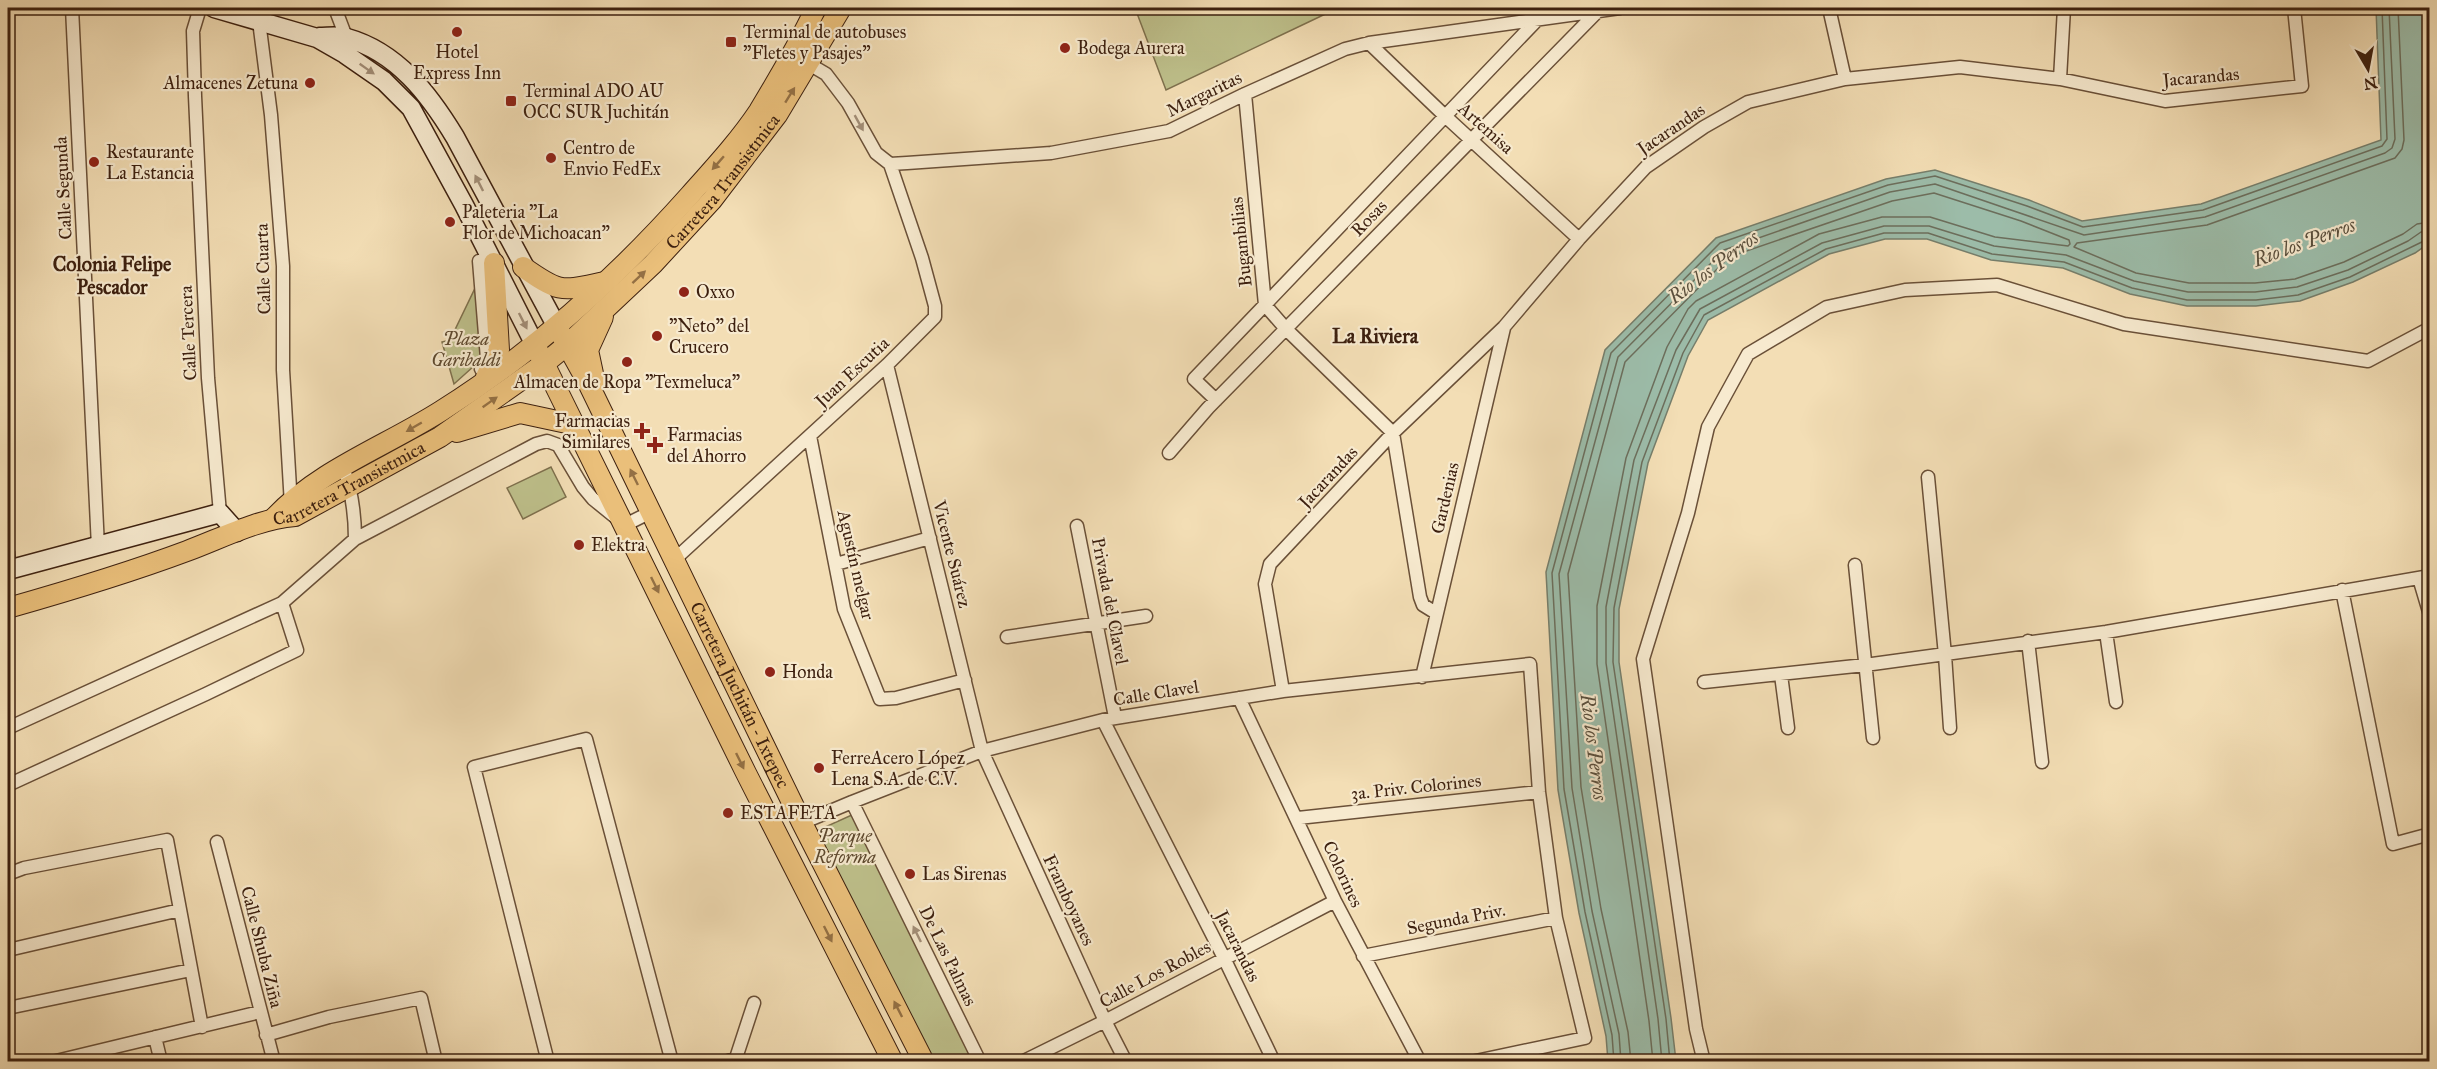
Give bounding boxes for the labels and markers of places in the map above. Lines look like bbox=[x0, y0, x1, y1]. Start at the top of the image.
place label: Terminal de autobuses "Fletes y Pasajes" bbox=[743, 21, 906, 64]
marker: Hotel Express Inn bbox=[450, 25, 464, 39]
marker: Terminal de autobuses "Fletes y Pasajes" bbox=[724, 35, 738, 49]
place label: Bodega Aurera bbox=[1077, 37, 1185, 60]
place label: Hotel Express Inn bbox=[413, 41, 501, 84]
marker: Bodega Aurera bbox=[1058, 41, 1072, 55]
place label: Almacenes Zetuna bbox=[162, 72, 298, 94]
marker: Almacenes Zetuna bbox=[303, 76, 317, 90]
place label: Terminal ADO AU OCC SUR Juchitán bbox=[523, 80, 669, 124]
marker: Terminal ADO AU OCC SUR Juchitán bbox=[504, 94, 518, 108]
place label: Centro de Envio FedEx bbox=[563, 137, 661, 180]
place label: Restaurante La Estancia bbox=[106, 141, 194, 184]
marker: Centro de Envio FedEx bbox=[544, 151, 558, 165]
marker: Restaurante La Estancia bbox=[87, 155, 101, 169]
place label: Paleteria "La Flor de Michoacan" bbox=[462, 201, 610, 244]
marker: Paleteria "La Flor de Michoacan" bbox=[443, 215, 457, 229]
place label: Oxxo bbox=[696, 281, 735, 303]
marker: Oxxo bbox=[677, 285, 691, 299]
place label: "Neto" del Crucero bbox=[669, 315, 749, 358]
marker: "Neto" del Crucero bbox=[650, 329, 664, 343]
marker: Almacen de Ropa "Texmeluca" bbox=[620, 355, 634, 369]
place label: Almacen de Ropa "Texmeluca" bbox=[513, 371, 740, 393]
place label: Farmacias Similares bbox=[555, 410, 630, 453]
marker: Farmacias Similares bbox=[635, 424, 649, 438]
place label: Farmacias del Ahorro bbox=[667, 424, 746, 467]
marker: Farmacias del Ahorro bbox=[648, 438, 662, 452]
place label: Elektra bbox=[591, 534, 646, 556]
marker: Elektra bbox=[572, 538, 586, 552]
place label: Honda bbox=[782, 661, 833, 683]
marker: Honda bbox=[763, 665, 777, 679]
place label: FerreAcero López Lena S.A. de C.V. bbox=[831, 747, 965, 790]
marker: FerreAcero López Lena S.A. de C.V. bbox=[812, 761, 826, 775]
place label: ESTAFETA bbox=[740, 802, 836, 824]
marker: ESTAFETA bbox=[721, 806, 735, 820]
place label: Las Sirenas bbox=[922, 863, 1007, 885]
marker: Las Sirenas bbox=[903, 867, 917, 881]

